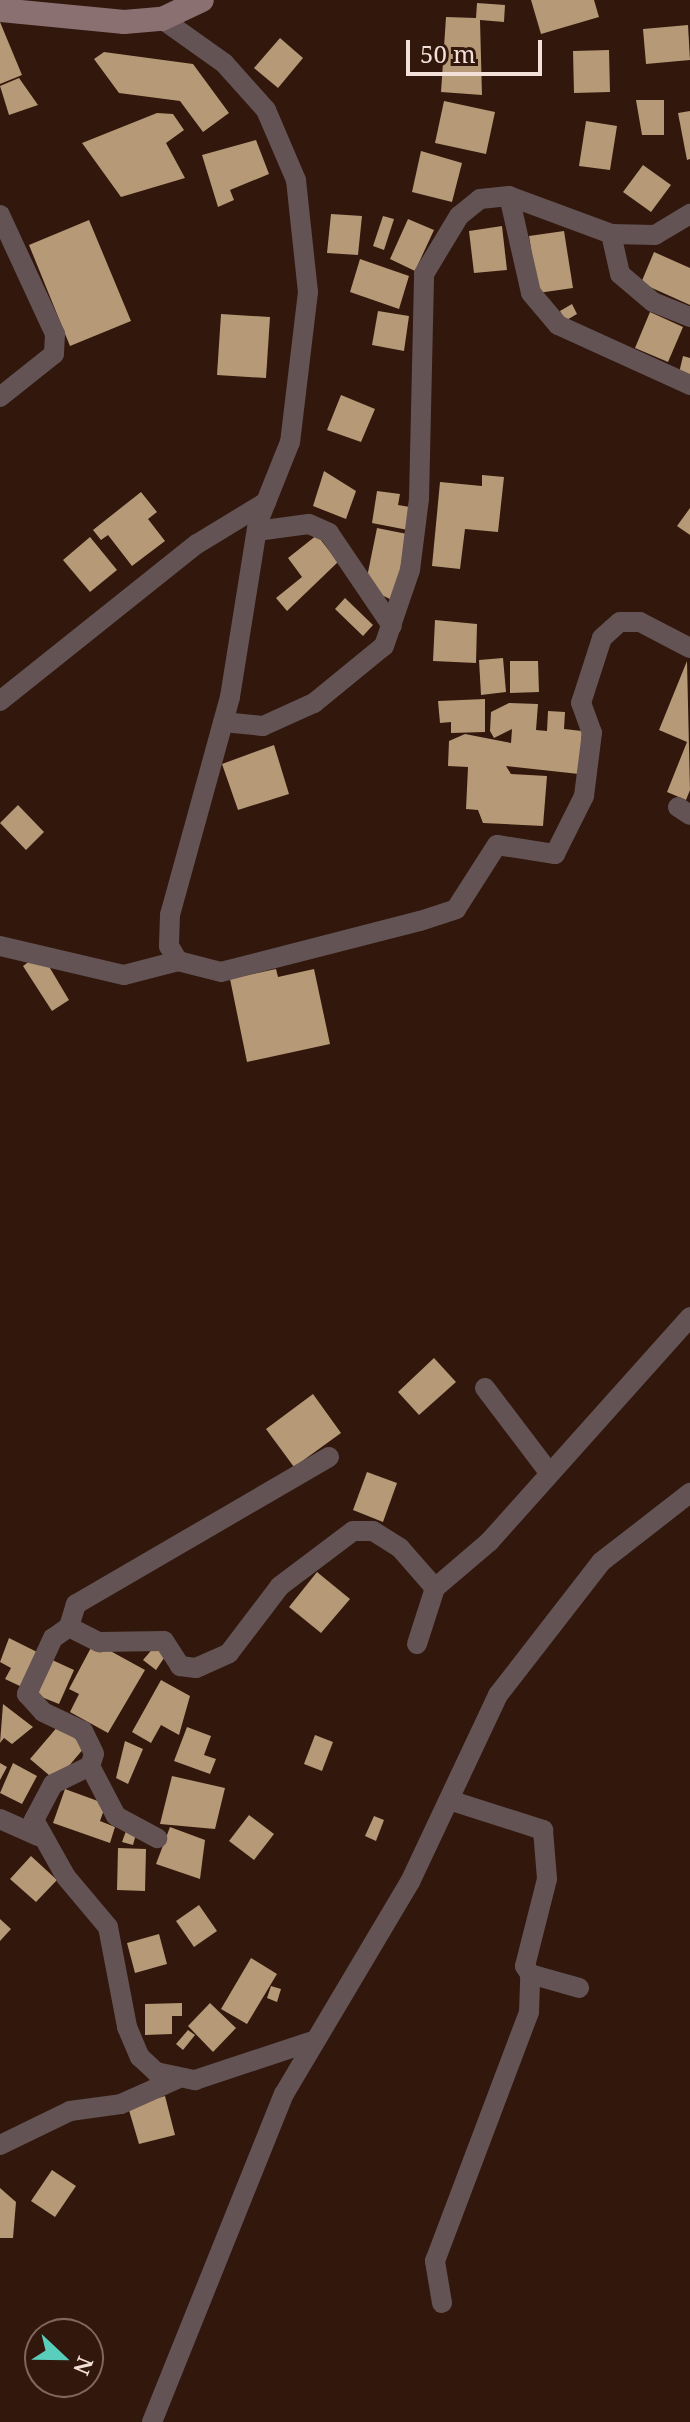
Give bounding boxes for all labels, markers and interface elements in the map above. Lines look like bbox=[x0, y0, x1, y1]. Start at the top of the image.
scale bar bbox=[410, 24, 546, 74]
text: 50 m bbox=[420, 37, 476, 70]
north arrow bbox=[24, 2318, 104, 2398]
text: N bbox=[67, 2353, 102, 2380]

